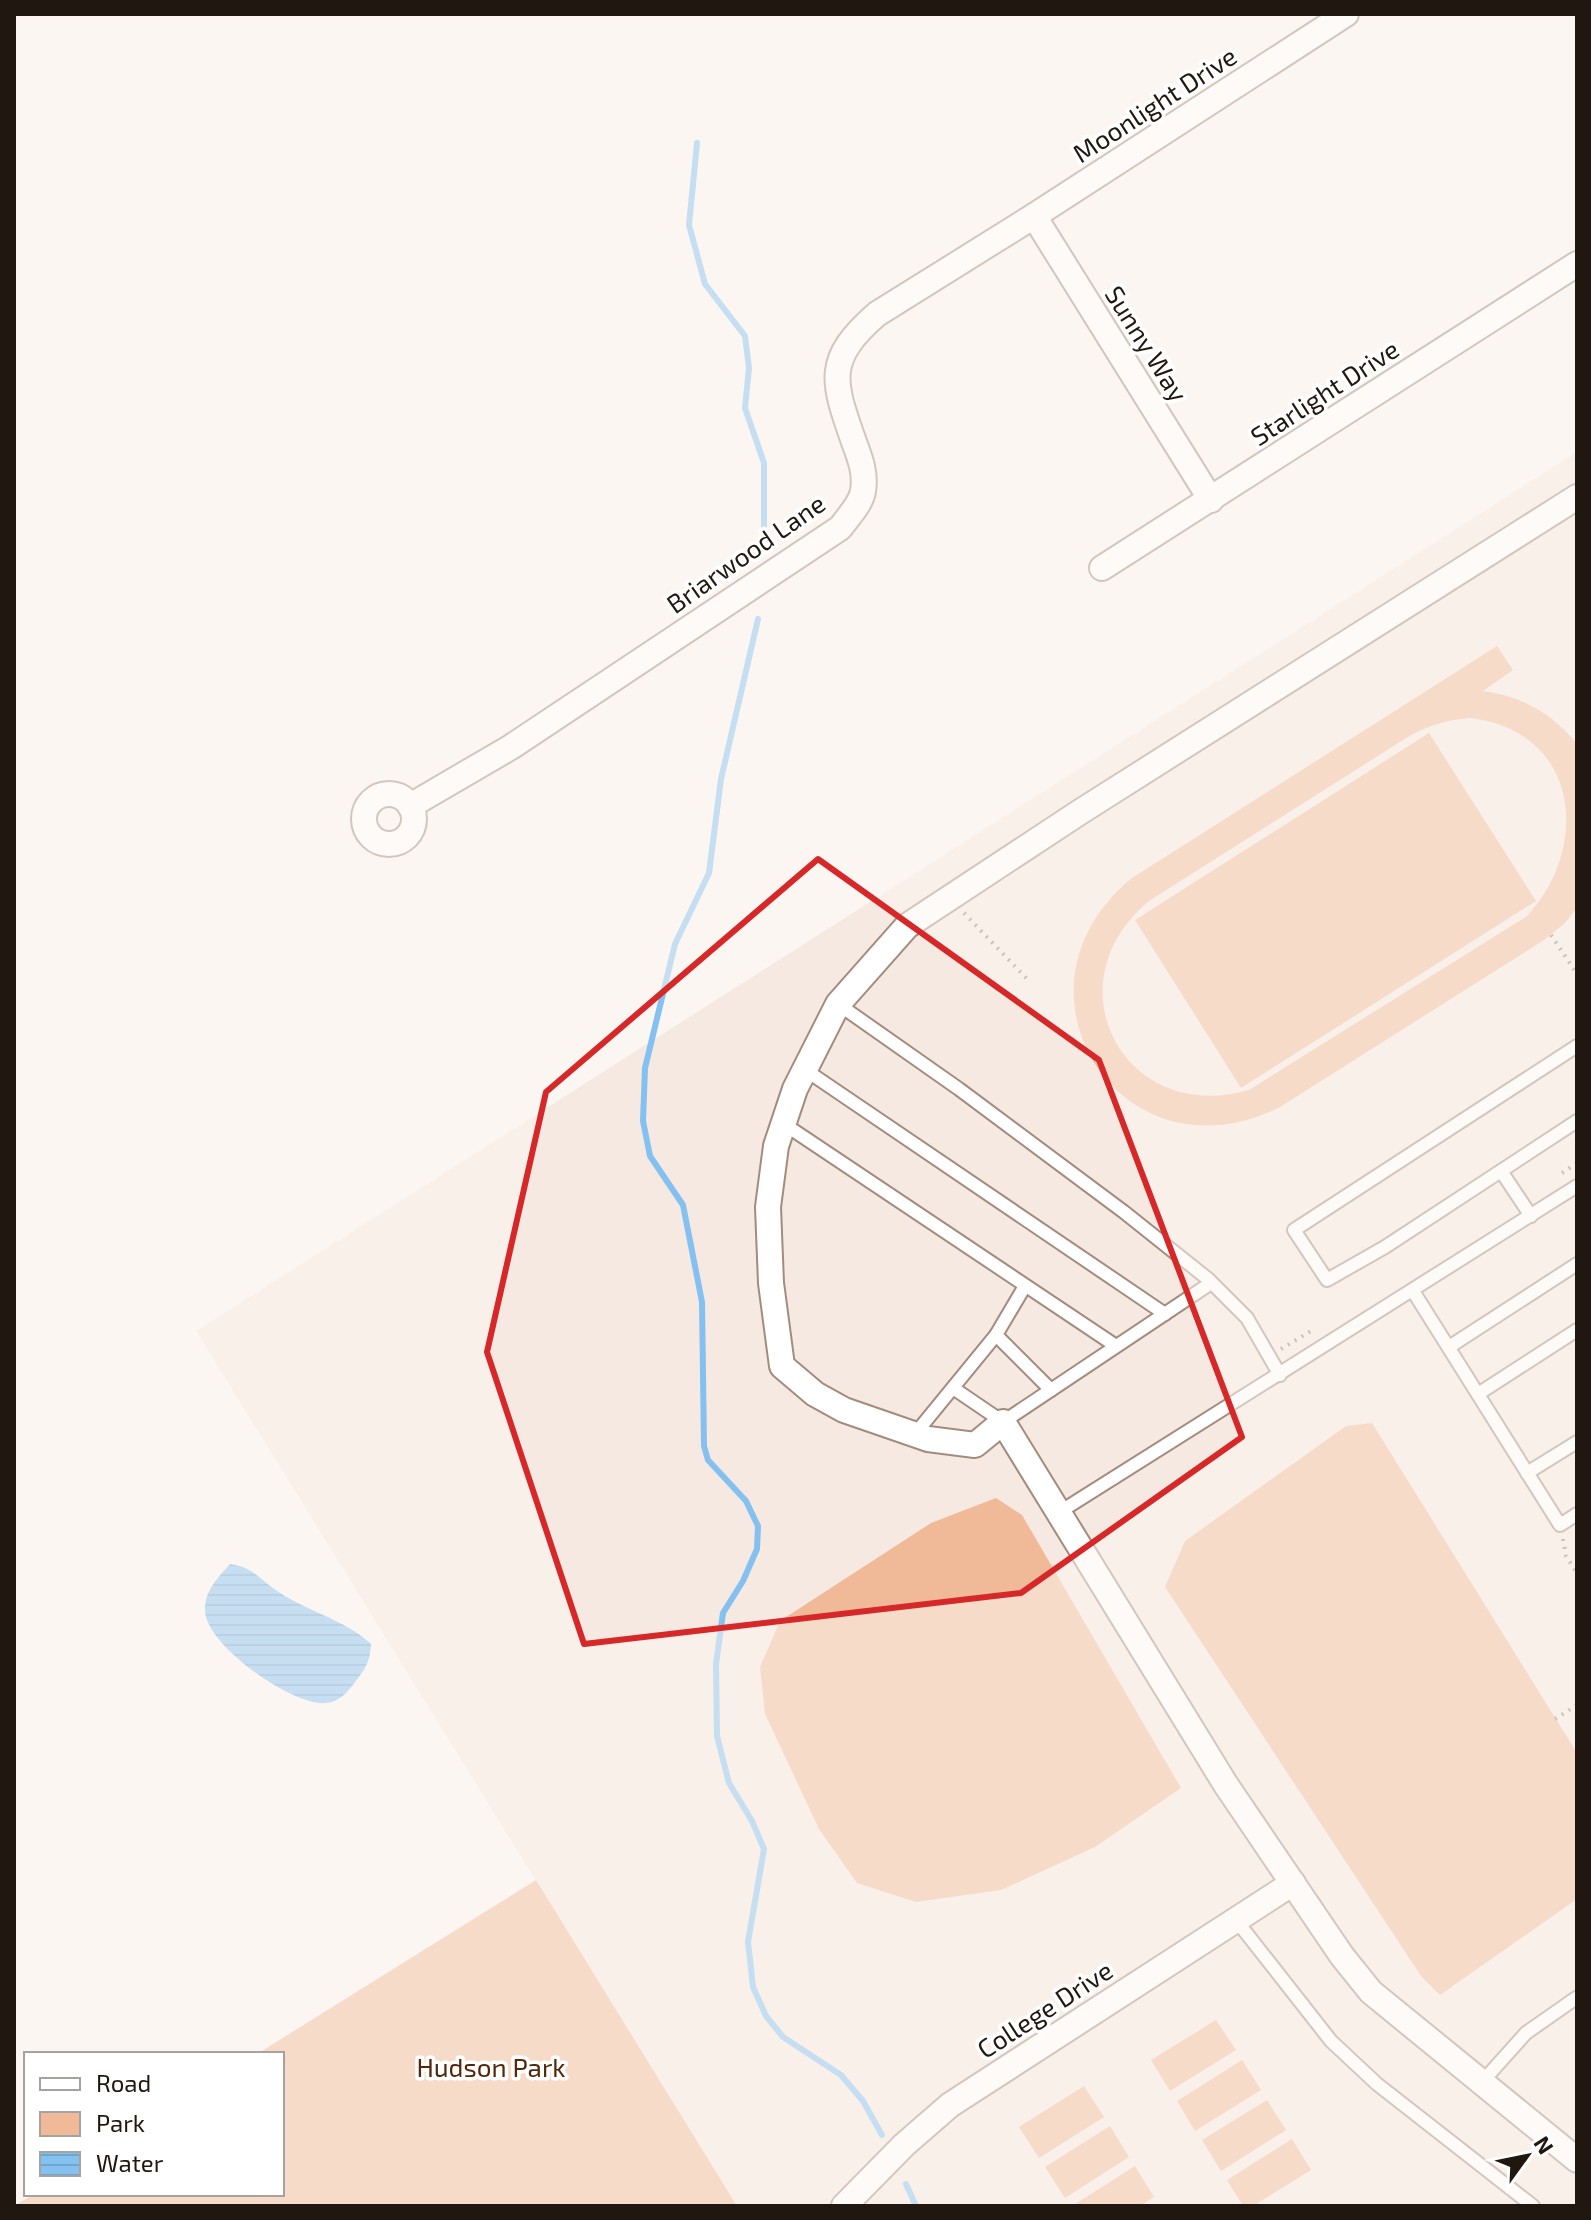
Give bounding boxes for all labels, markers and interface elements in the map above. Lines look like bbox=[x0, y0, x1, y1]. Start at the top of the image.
street label: Moonlight Drive bbox=[1067, 39, 1242, 168]
street label: Sunny Way bbox=[1100, 280, 1195, 407]
street label: Starlight Drive bbox=[1244, 332, 1404, 451]
street label: Briarwood Lane bbox=[660, 487, 830, 619]
street label: College Drive bbox=[971, 1954, 1118, 2064]
park label: Hudson Park bbox=[416, 2051, 566, 2082]
legend bbox=[24, 2052, 284, 2196]
text: Road bbox=[96, 2068, 151, 2097]
text: Park bbox=[96, 2108, 145, 2137]
north arrow bbox=[1487, 2116, 1567, 2196]
text: N bbox=[1529, 2131, 1560, 2158]
text: Water bbox=[96, 2148, 164, 2177]

